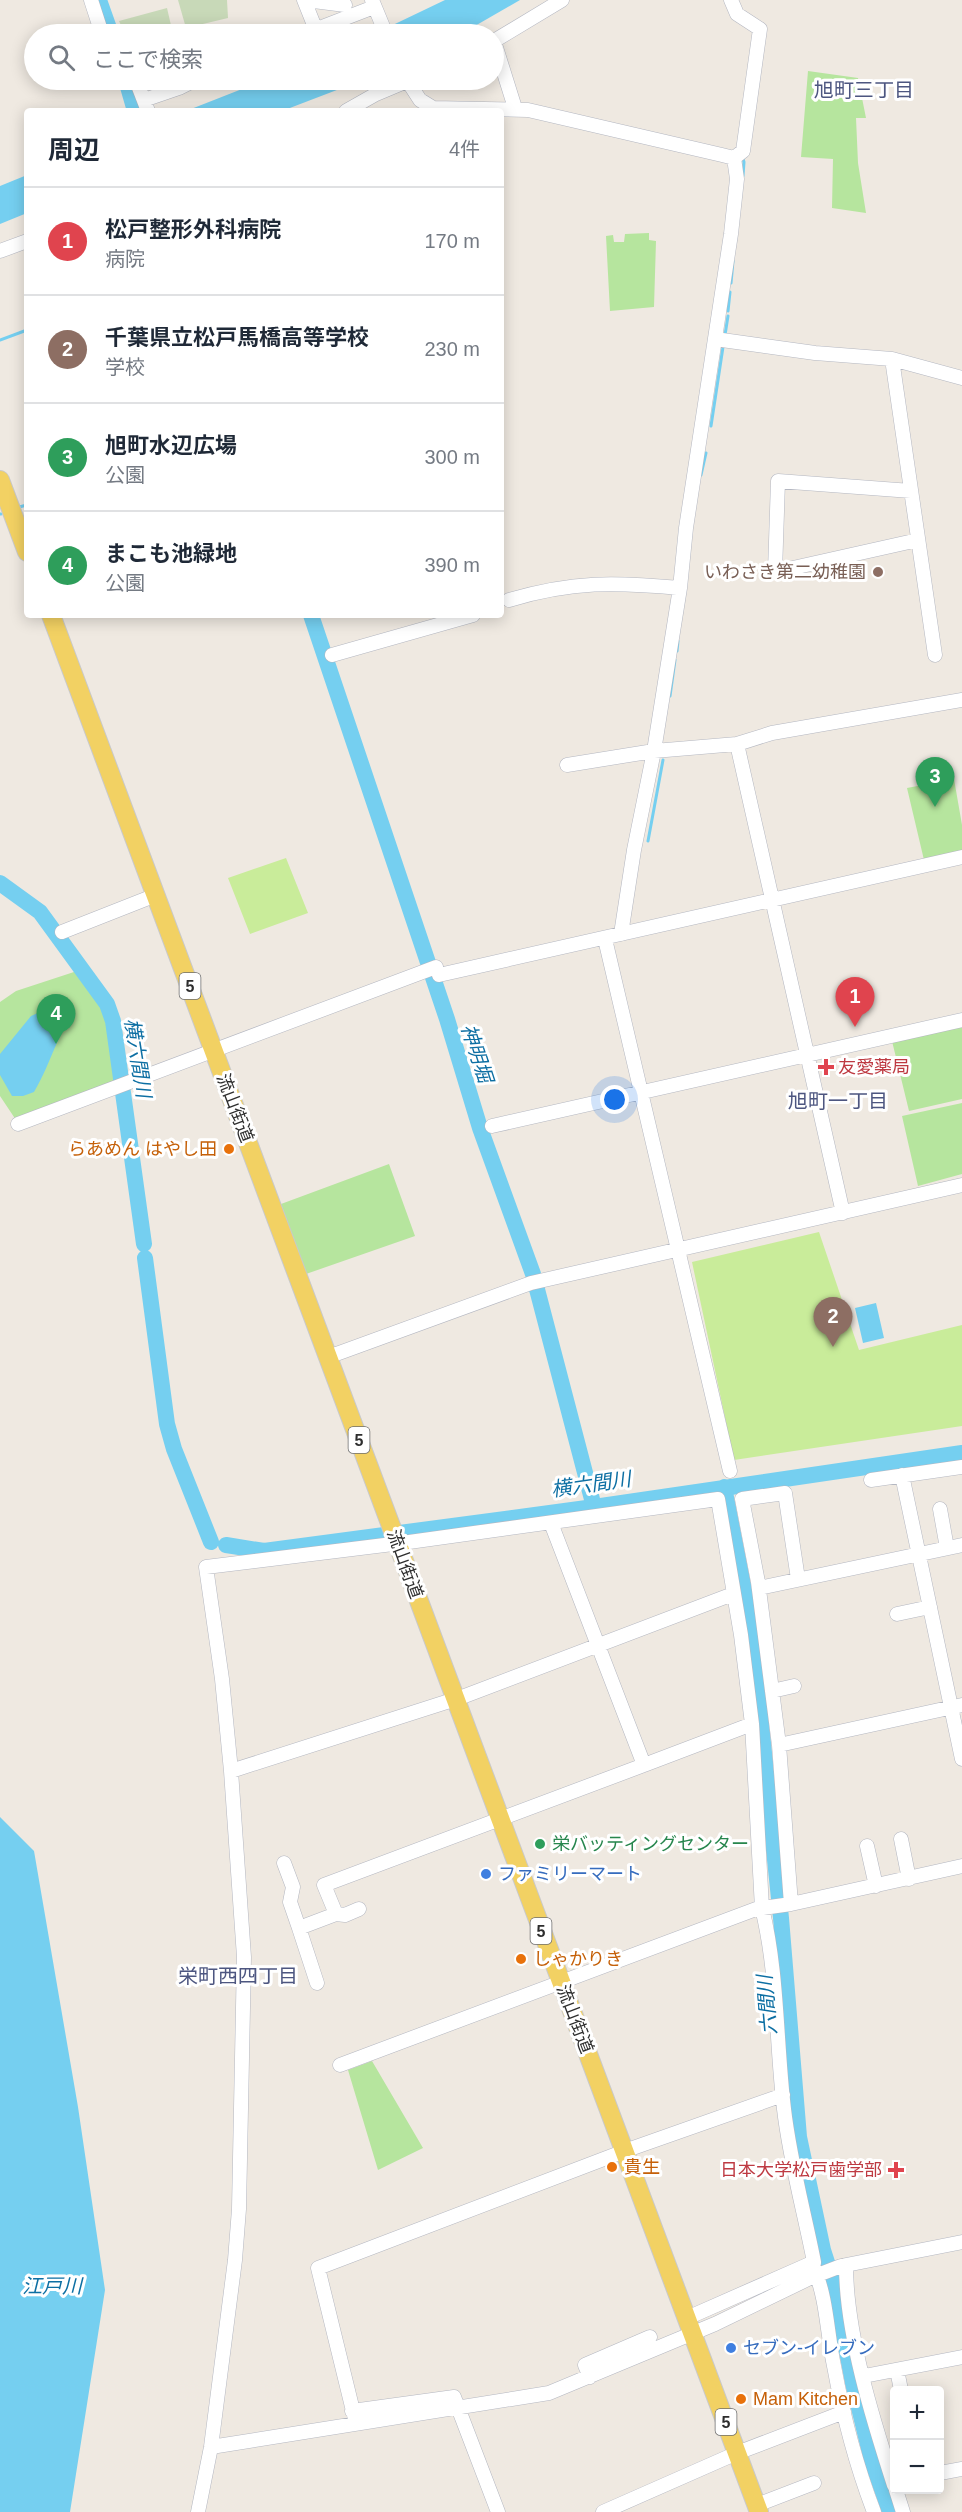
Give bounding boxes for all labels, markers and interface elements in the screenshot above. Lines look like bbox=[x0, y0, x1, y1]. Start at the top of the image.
search box bbox=[24, 24, 504, 90]
icon: search bbox=[45, 41, 78, 74]
text: ここで検索 bbox=[93, 47, 203, 72]
district label: 旭町三丁目 bbox=[814, 79, 914, 101]
text: 周辺 bbox=[48, 135, 100, 165]
text: 4件 bbox=[449, 138, 480, 160]
text: 松戸整形外科病院 bbox=[105, 217, 281, 242]
text: 1 bbox=[62, 230, 73, 252]
text: 170 m bbox=[424, 230, 480, 252]
text: 病院 bbox=[105, 248, 145, 270]
text: 千葉県立松戸馬橋高等学校 bbox=[105, 325, 369, 350]
text: 2 bbox=[62, 338, 73, 360]
text: 230 m bbox=[424, 338, 480, 360]
text: 学校 bbox=[105, 356, 145, 378]
text: 旭町水辺広場 bbox=[105, 433, 237, 458]
text: 3 bbox=[62, 446, 73, 468]
text: 300 m bbox=[424, 446, 480, 468]
text: 公園 bbox=[105, 464, 145, 486]
text: まこも池緑地 bbox=[105, 541, 237, 566]
text: 4 bbox=[62, 554, 73, 576]
text: 390 m bbox=[424, 554, 480, 576]
place label: いわさき第二幼稚園 bbox=[704, 562, 866, 582]
marker: いわさき第二幼稚園 bbox=[871, 565, 885, 579]
text: 公園 bbox=[105, 572, 145, 594]
pin: 3 bbox=[916, 758, 954, 807]
road number: 5 bbox=[180, 973, 201, 999]
pin: 1 bbox=[836, 978, 874, 1027]
pin: 4 bbox=[36, 994, 76, 1044]
water label: 横六間川 bbox=[121, 1017, 155, 1101]
water label: 神明堀 bbox=[457, 1021, 498, 1088]
place label: 友愛薬局 bbox=[838, 1057, 910, 1077]
marker: 友愛薬局 bbox=[819, 1060, 833, 1074]
street label: 流山街道 bbox=[213, 1071, 257, 1145]
your location bbox=[600, 1085, 629, 1114]
district label: 旭町一丁目 bbox=[788, 1090, 888, 1112]
place label: らあめん はやし田 bbox=[68, 1139, 217, 1159]
marker: らあめん はやし田 bbox=[222, 1142, 236, 1156]
pin: 2 bbox=[814, 1298, 852, 1347]
road number: 5 bbox=[348, 1427, 370, 1453]
water label: 横六間川 bbox=[550, 1467, 634, 1500]
street label: 流山街道 bbox=[383, 1527, 427, 1601]
place label: 栄バッティングセンター bbox=[552, 1834, 749, 1854]
marker: 栄バッティングセンター bbox=[533, 1837, 547, 1851]
place label: ファミリーマート bbox=[498, 1864, 642, 1884]
marker: ファミリーマート bbox=[479, 1867, 493, 1881]
road number: 5 bbox=[530, 1918, 552, 1944]
place label: しゃかりき bbox=[533, 1949, 623, 1969]
marker: しゃかりき bbox=[514, 1952, 528, 1966]
district label: 栄町西四丁目 bbox=[178, 1965, 298, 1987]
water label: 六間川 bbox=[753, 1972, 781, 2036]
street label: 流山街道 bbox=[553, 1982, 597, 2056]
place label: 貴生 bbox=[624, 2157, 660, 2177]
marker: 貴生 bbox=[605, 2160, 619, 2174]
place label: 日本大学松戸歯学部 bbox=[720, 2160, 882, 2180]
marker: 日本大学松戸歯学部 bbox=[887, 2161, 905, 2179]
water label: 江戸川 bbox=[22, 2275, 84, 2297]
place label: セブン-イレブン bbox=[743, 2338, 875, 2358]
marker: セブン-イレブン bbox=[724, 2341, 738, 2355]
map controls bbox=[890, 2386, 944, 2494]
button: + bbox=[890, 2386, 944, 2440]
place label: Mam Kitchen bbox=[753, 2389, 858, 2409]
marker: Mam Kitchen bbox=[734, 2392, 748, 2406]
road number: 5 bbox=[716, 2409, 736, 2435]
button: − bbox=[890, 2440, 944, 2494]

